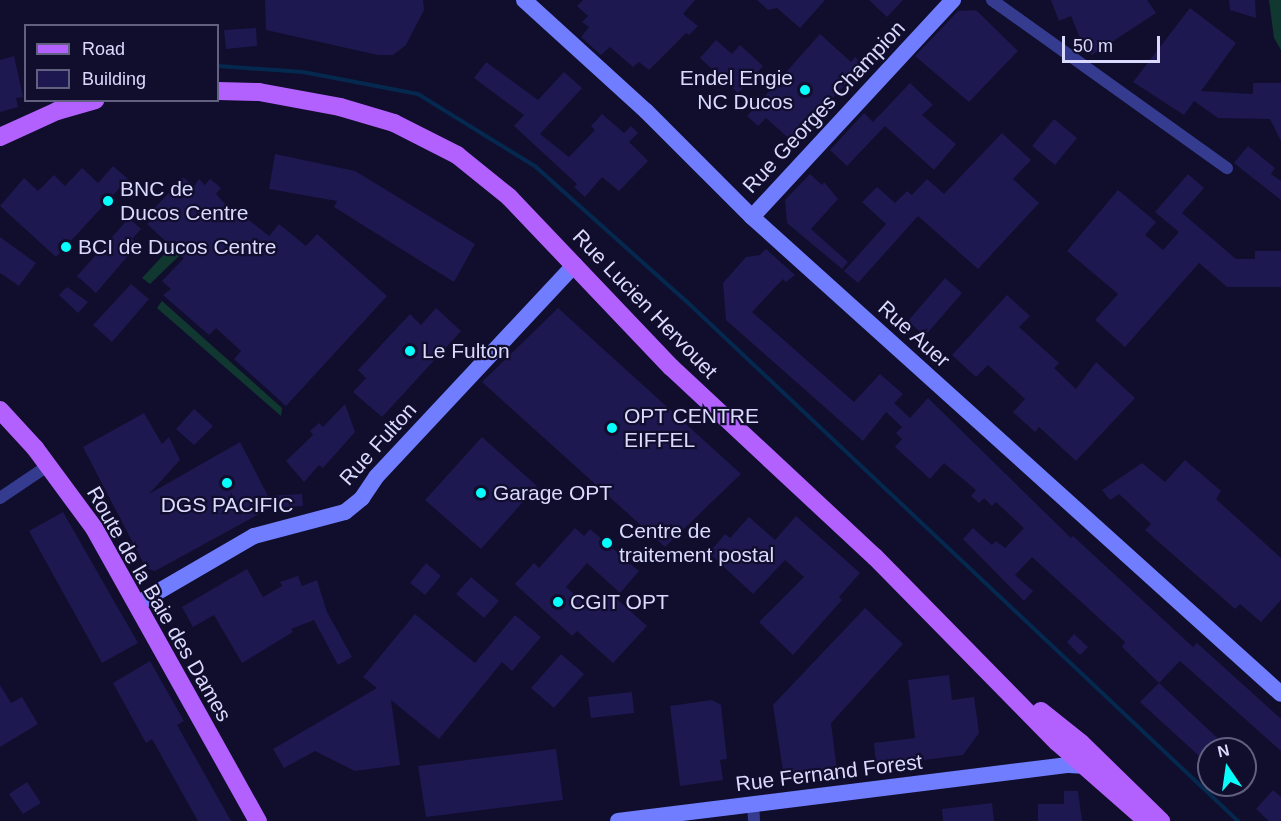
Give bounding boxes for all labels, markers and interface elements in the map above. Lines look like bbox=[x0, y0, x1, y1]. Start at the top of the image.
street label: Rue Georges Champion bbox=[738, 16, 910, 198]
legend bbox=[24, 24, 219, 102]
scale bar bbox=[1065, 24, 1162, 62]
text: 50 m bbox=[1073, 36, 1113, 56]
text: Road bbox=[82, 39, 125, 59]
place label: Endel Engie NC Ducos bbox=[680, 65, 793, 115]
text: Building bbox=[82, 69, 146, 89]
marker: Endel Engie NC Ducos bbox=[798, 83, 812, 97]
place label: BNC de Ducos Centre bbox=[120, 176, 248, 226]
marker: BNC de Ducos Centre bbox=[101, 194, 115, 208]
street label: Rue Lucien Hervouet bbox=[567, 224, 723, 384]
place label: BCI de Ducos Centre bbox=[78, 234, 276, 260]
marker: BCI de Ducos Centre bbox=[59, 240, 73, 254]
street label: Rue Auer bbox=[873, 295, 955, 373]
place label: Le Fulton bbox=[422, 338, 510, 364]
marker: Le Fulton bbox=[403, 344, 417, 358]
street label: Rue Fulton bbox=[334, 397, 422, 491]
place label: OPT CENTRE EIFFEL bbox=[624, 403, 759, 453]
marker: OPT CENTRE EIFFEL bbox=[605, 421, 619, 435]
marker: DGS PACIFIC bbox=[220, 476, 234, 490]
place label: Garage OPT bbox=[493, 480, 612, 506]
street label: Route de la Baie des Dames bbox=[81, 482, 237, 726]
marker: Garage OPT bbox=[474, 486, 488, 500]
place label: DGS PACIFIC bbox=[161, 492, 293, 518]
place label: Centre de traitement postal bbox=[619, 518, 774, 568]
marker: Centre de traitement postal bbox=[600, 536, 614, 550]
place label: CGIT OPT bbox=[570, 589, 669, 615]
marker: CGIT OPT bbox=[551, 595, 565, 609]
north arrow bbox=[1197, 737, 1257, 797]
text: N bbox=[1216, 741, 1231, 761]
street label: Rue Fernand Forest bbox=[734, 749, 924, 797]

